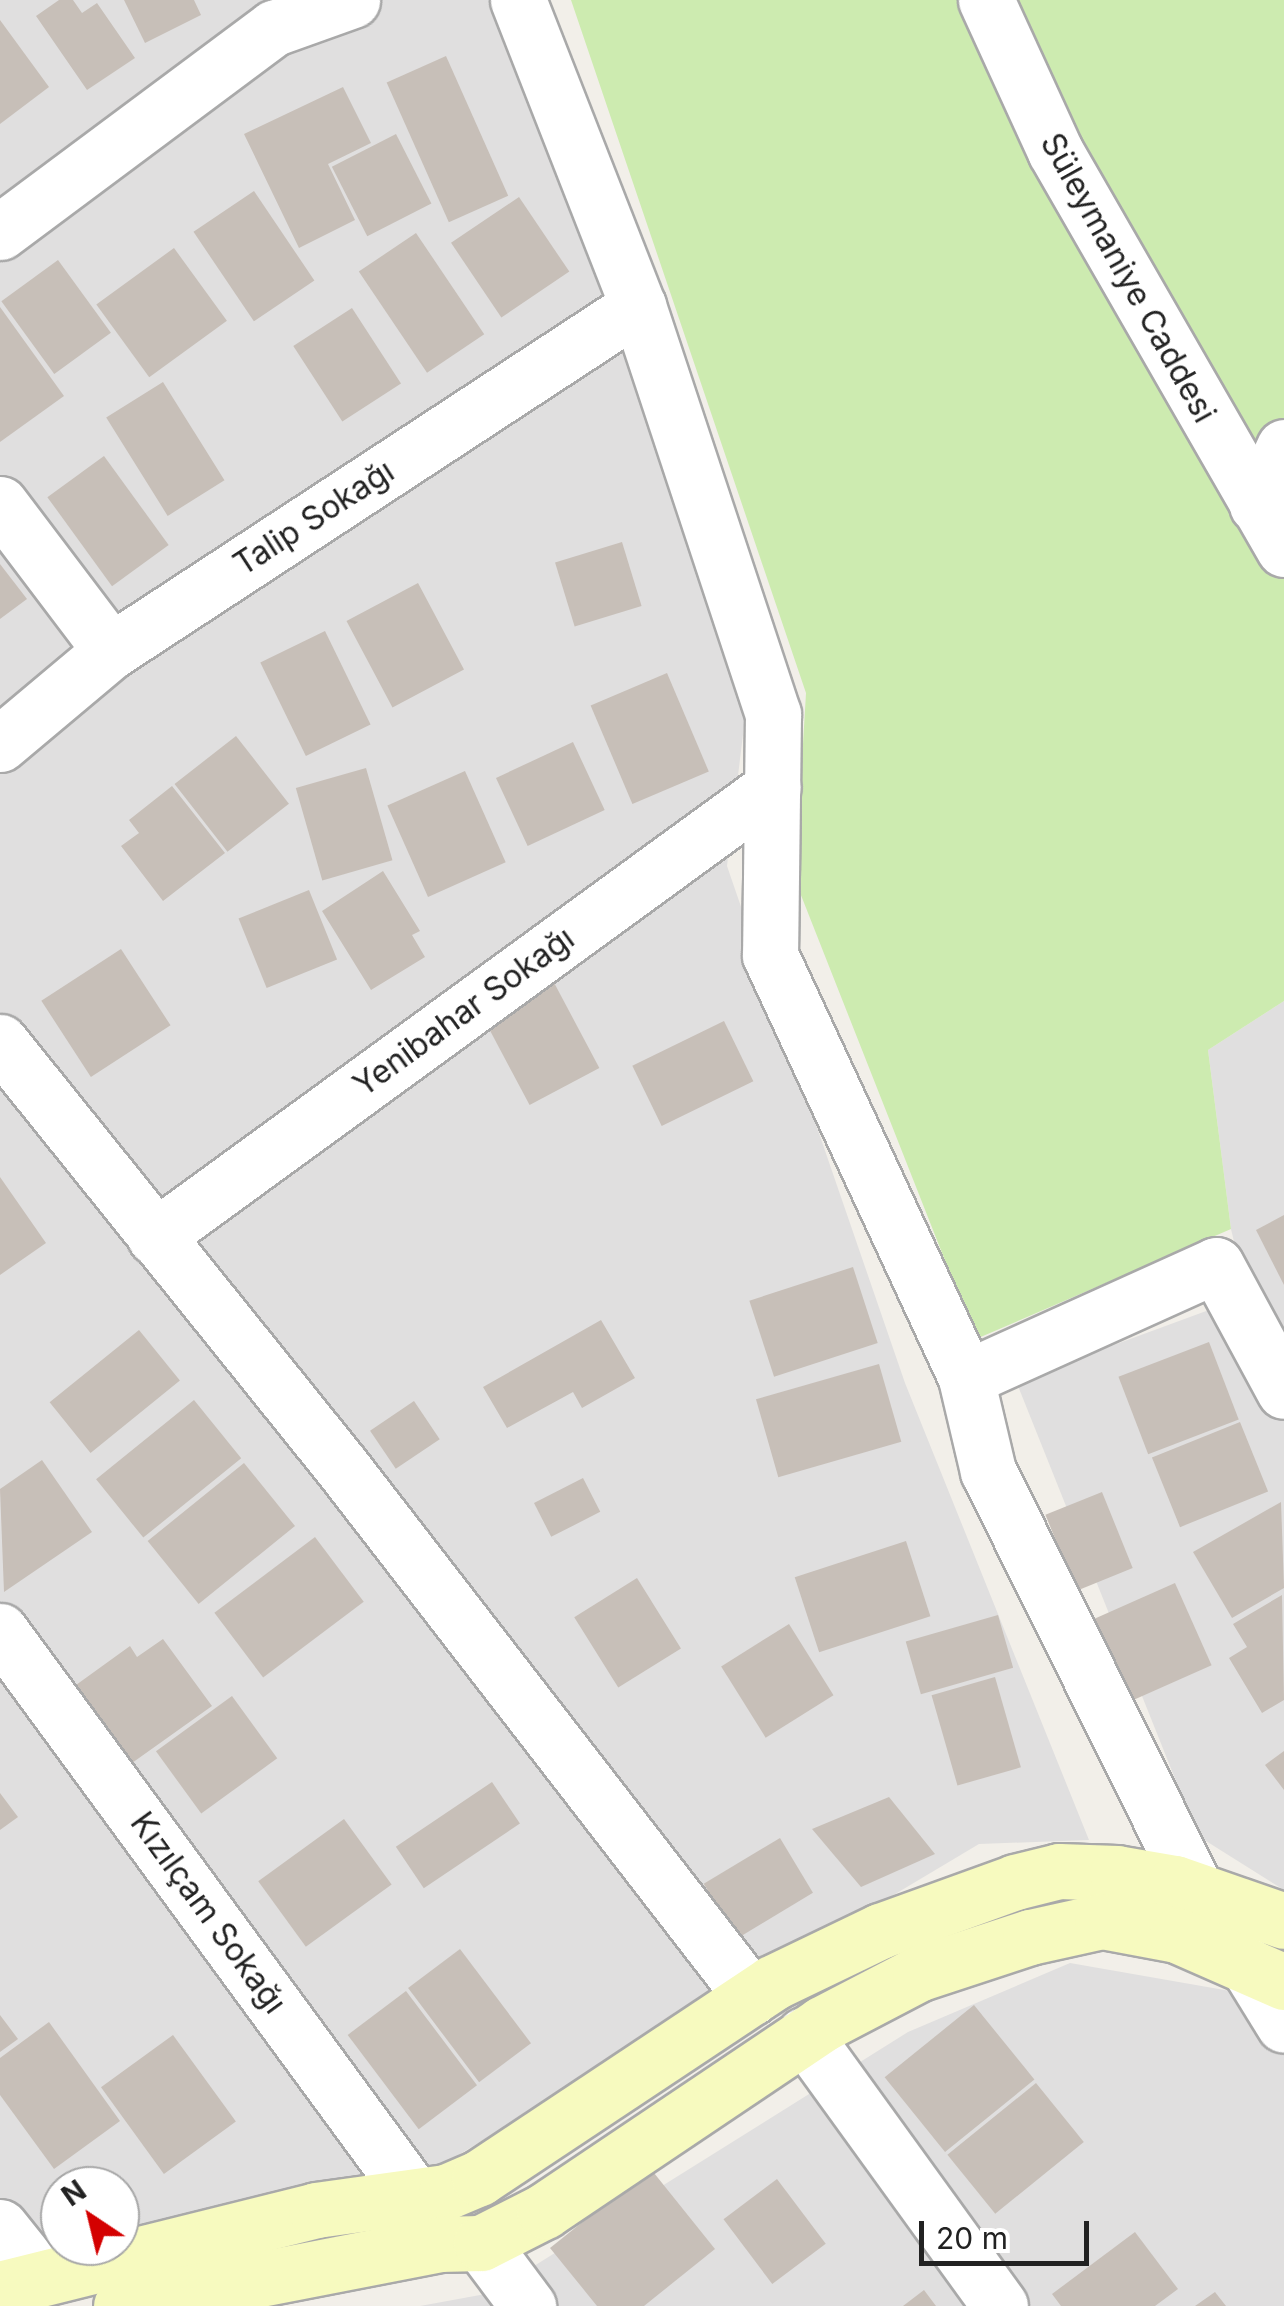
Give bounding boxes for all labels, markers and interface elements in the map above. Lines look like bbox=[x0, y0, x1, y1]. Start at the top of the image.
street label: Süleymaniye Caddesi bbox=[1032, 127, 1224, 429]
street label: Talip Sokağı bbox=[227, 452, 401, 584]
street label: Yenibahar Sokağı bbox=[346, 919, 582, 1105]
street label: Kızılçam Sokağı bbox=[122, 1805, 294, 2021]
north arrow bbox=[40, 2166, 140, 2266]
text: N bbox=[55, 2173, 92, 2213]
scale bar bbox=[924, 2201, 1094, 2263]
text: 20 m bbox=[936, 2220, 1008, 2256]

